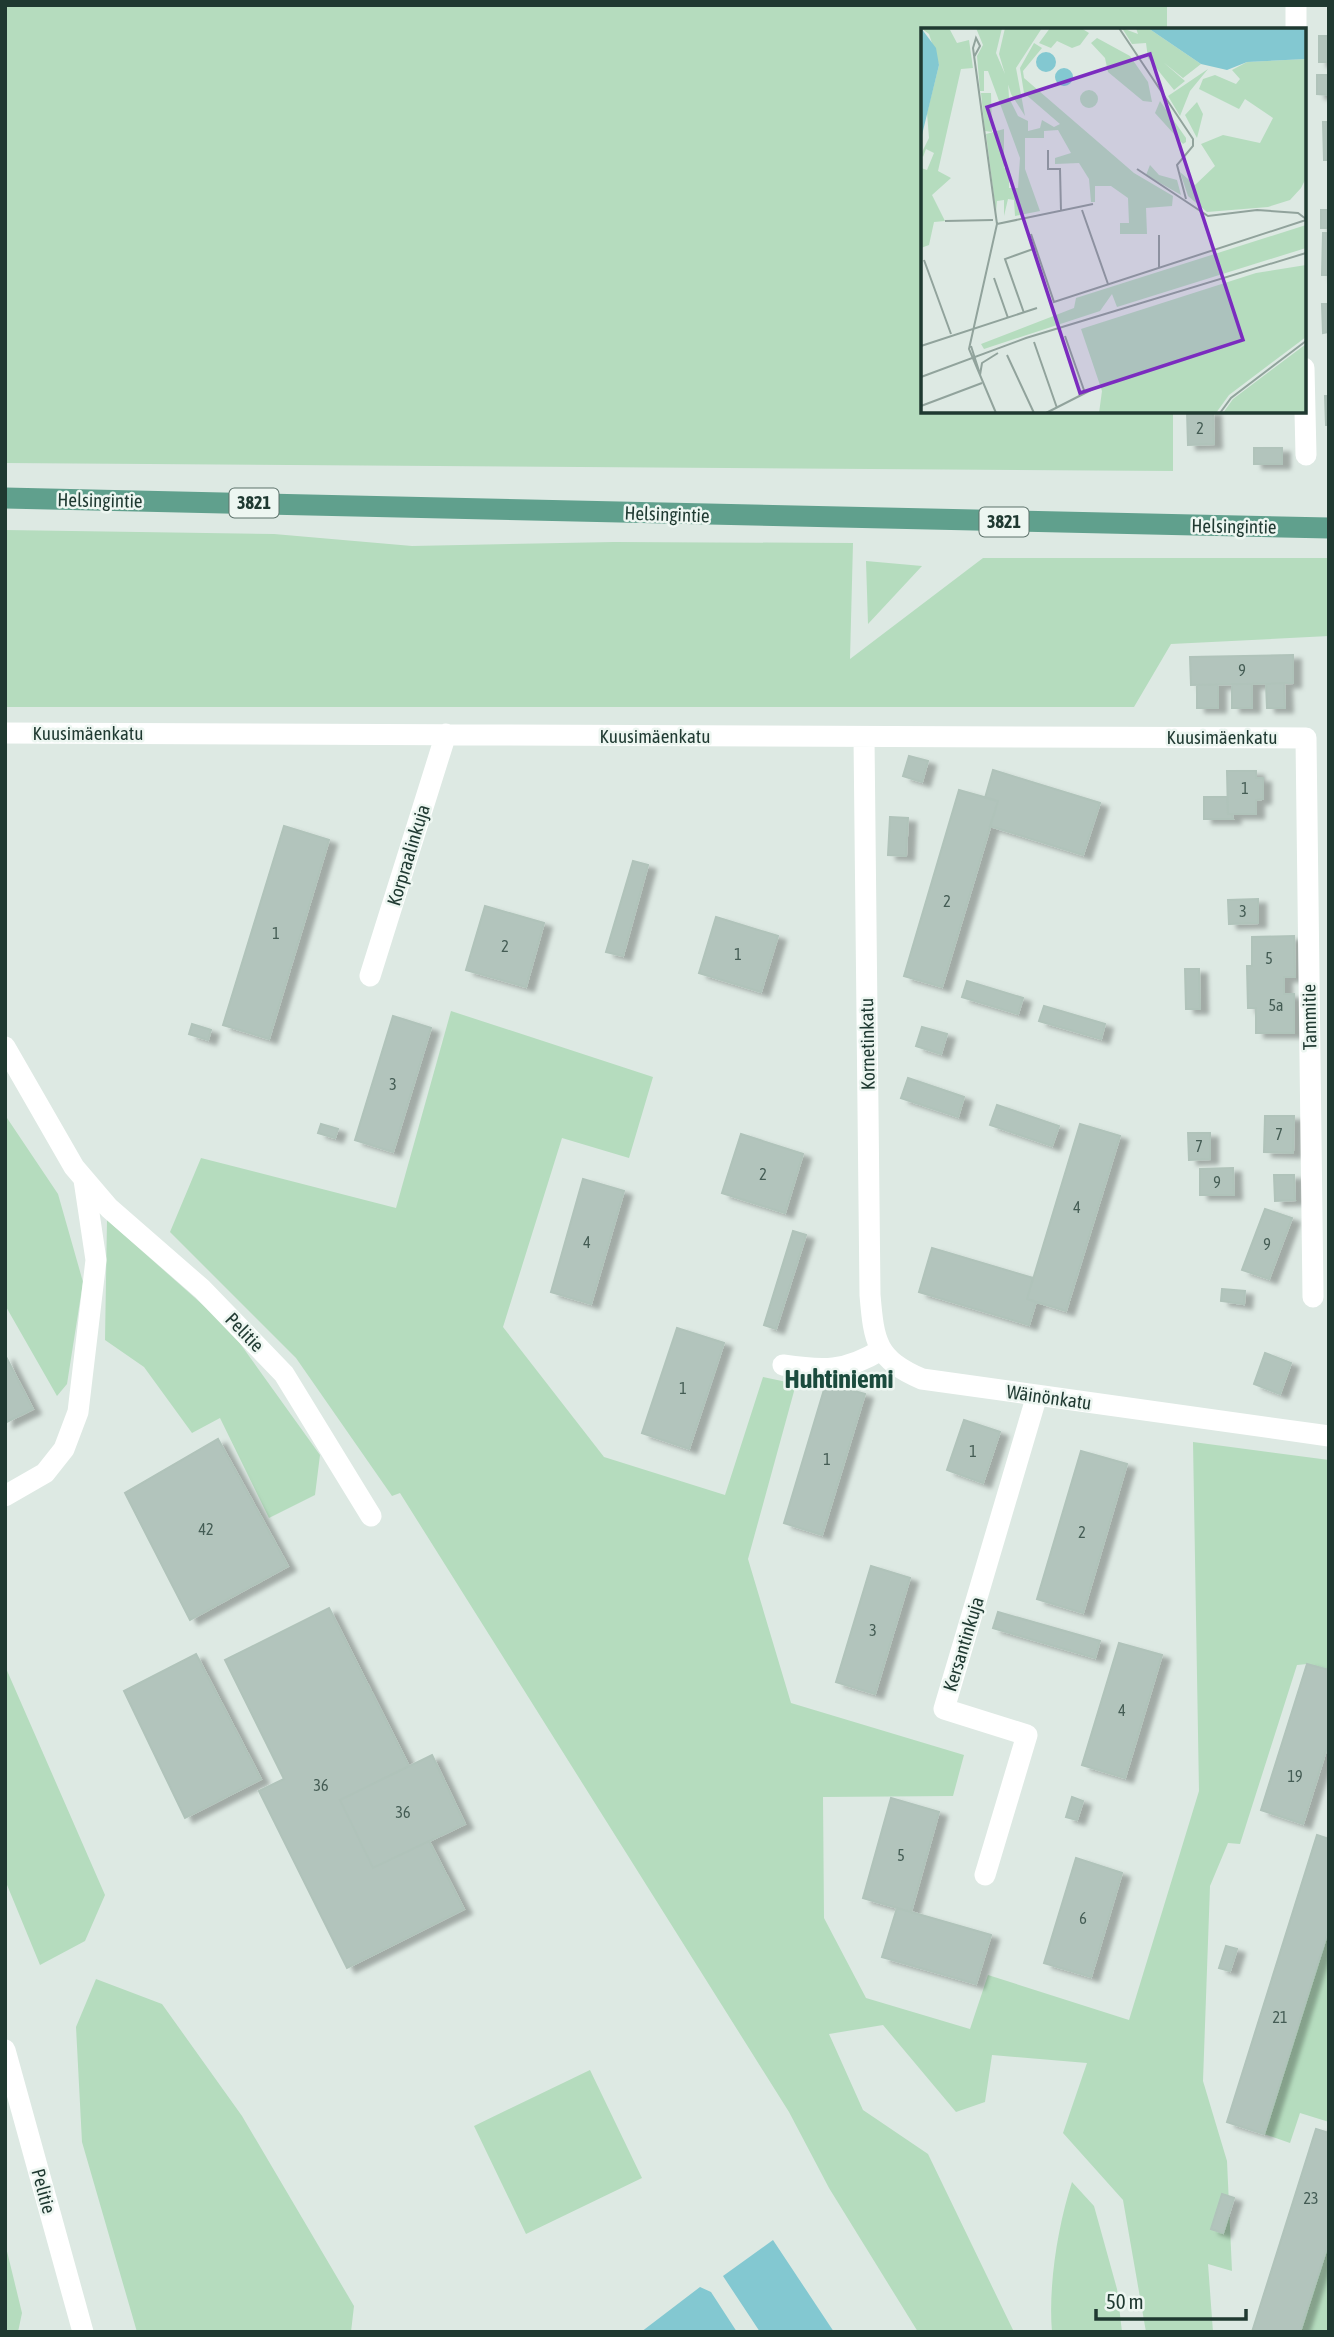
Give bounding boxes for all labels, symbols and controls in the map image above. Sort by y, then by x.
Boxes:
inset map [921,28,1306,413]
house number: 2 [1196,419,1204,437]
street label: Helsingintie [57,488,143,512]
road number: 3821 [230,489,278,518]
street label: Helsingintie [624,502,710,526]
road number: 3821 [979,508,1028,536]
street label: Helsingintie [1191,514,1277,538]
house number: 9 [1238,661,1246,679]
street label: Kuusimäenkatu [33,722,143,744]
street label: Kuusimäenkatu [600,725,710,747]
street label: Kuusimäenkatu [1167,726,1277,748]
house number: 1 [1241,779,1249,797]
street label: Korpraalinkuja [382,802,434,908]
house number: 2 [943,892,951,910]
house number: 3 [1239,902,1247,920]
house number: 1 [272,924,280,942]
house number: 2 [501,937,509,955]
house number: 1 [734,945,742,963]
house number: 5 [1265,949,1273,967]
street label: Tammitie [1297,984,1321,1050]
house number: 5a [1269,996,1283,1014]
street label: Kornetinkatu [855,998,879,1090]
house number: 3 [389,1075,397,1093]
house number: 7 [1275,1125,1283,1143]
house number: 7 [1195,1137,1203,1155]
house number: 2 [759,1165,767,1183]
house number: 9 [1213,1173,1221,1191]
house number: 4 [1073,1198,1081,1216]
house number: 4 [583,1233,591,1251]
house number: 9 [1263,1235,1271,1253]
street label: Pelitie [221,1308,269,1356]
district label: Huhtiniemi [785,1364,893,1394]
house number: 1 [679,1379,687,1397]
street label: Wäinönkatu [1005,1380,1093,1414]
house number: 1 [969,1442,977,1460]
house number: 1 [823,1450,831,1468]
house number: 42 [198,1520,214,1538]
house number: 2 [1078,1523,1086,1541]
street label: Kersantinkuja [938,1594,988,1694]
house number: 3 [869,1621,877,1639]
house number: 4 [1118,1701,1126,1719]
house number: 19 [1287,1767,1303,1785]
house number: 36 [313,1776,329,1794]
house number: 36 [395,1803,411,1821]
house number: 5 [897,1846,905,1864]
house number: 6 [1079,1909,1087,1927]
house number: 21 [1272,2008,1288,2026]
street label: Pelitie [27,2166,61,2216]
house number: 23 [1303,2189,1319,2207]
scale bar [1096,2278,1246,2322]
text: 50 m [1106,2289,1144,2313]

